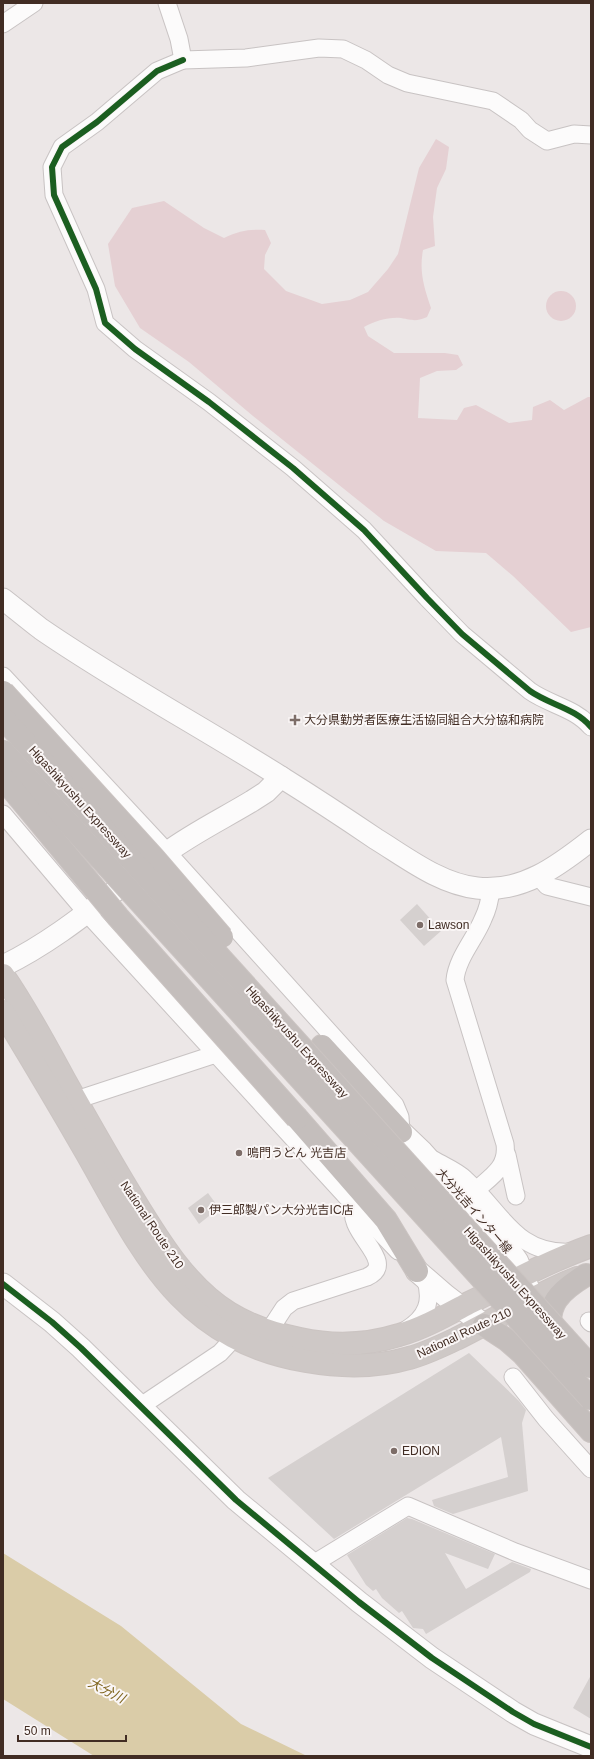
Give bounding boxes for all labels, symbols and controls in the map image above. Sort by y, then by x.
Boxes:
place label: 大分県勤労者医療生活協同組合大分協和病院 [304,713,544,727]
marker: 大分県勤労者医療生活協同組合大分協和病院 [289,714,301,726]
street label: Higashikyushu Expressway [26,743,134,861]
place label: Lawson [428,918,469,932]
marker: Lawson [415,920,425,930]
street label: Higashikyushu Expressway [243,983,351,1101]
place label: 鳴門うどん 光吉店 [247,1146,346,1160]
marker: 鳴門うどん 光吉店 [234,1148,244,1158]
street label: 大分光吉インター線 [433,1166,515,1256]
street label: National Route 210 [117,1178,187,1272]
place label: 伊三郎製パン大分光吉IC店 [209,1203,354,1217]
marker: 伊三郎製パン大分光吉IC店 [196,1205,206,1215]
street label: Higashikyushu Expressway [461,1224,569,1342]
street label: National Route 210 [414,1305,514,1361]
place label: EDION [402,1444,440,1458]
marker: EDION [389,1446,399,1456]
water label: 大分川 [86,1675,129,1707]
scale bar [18,1717,126,1743]
text: 50 m [24,1724,51,1738]

